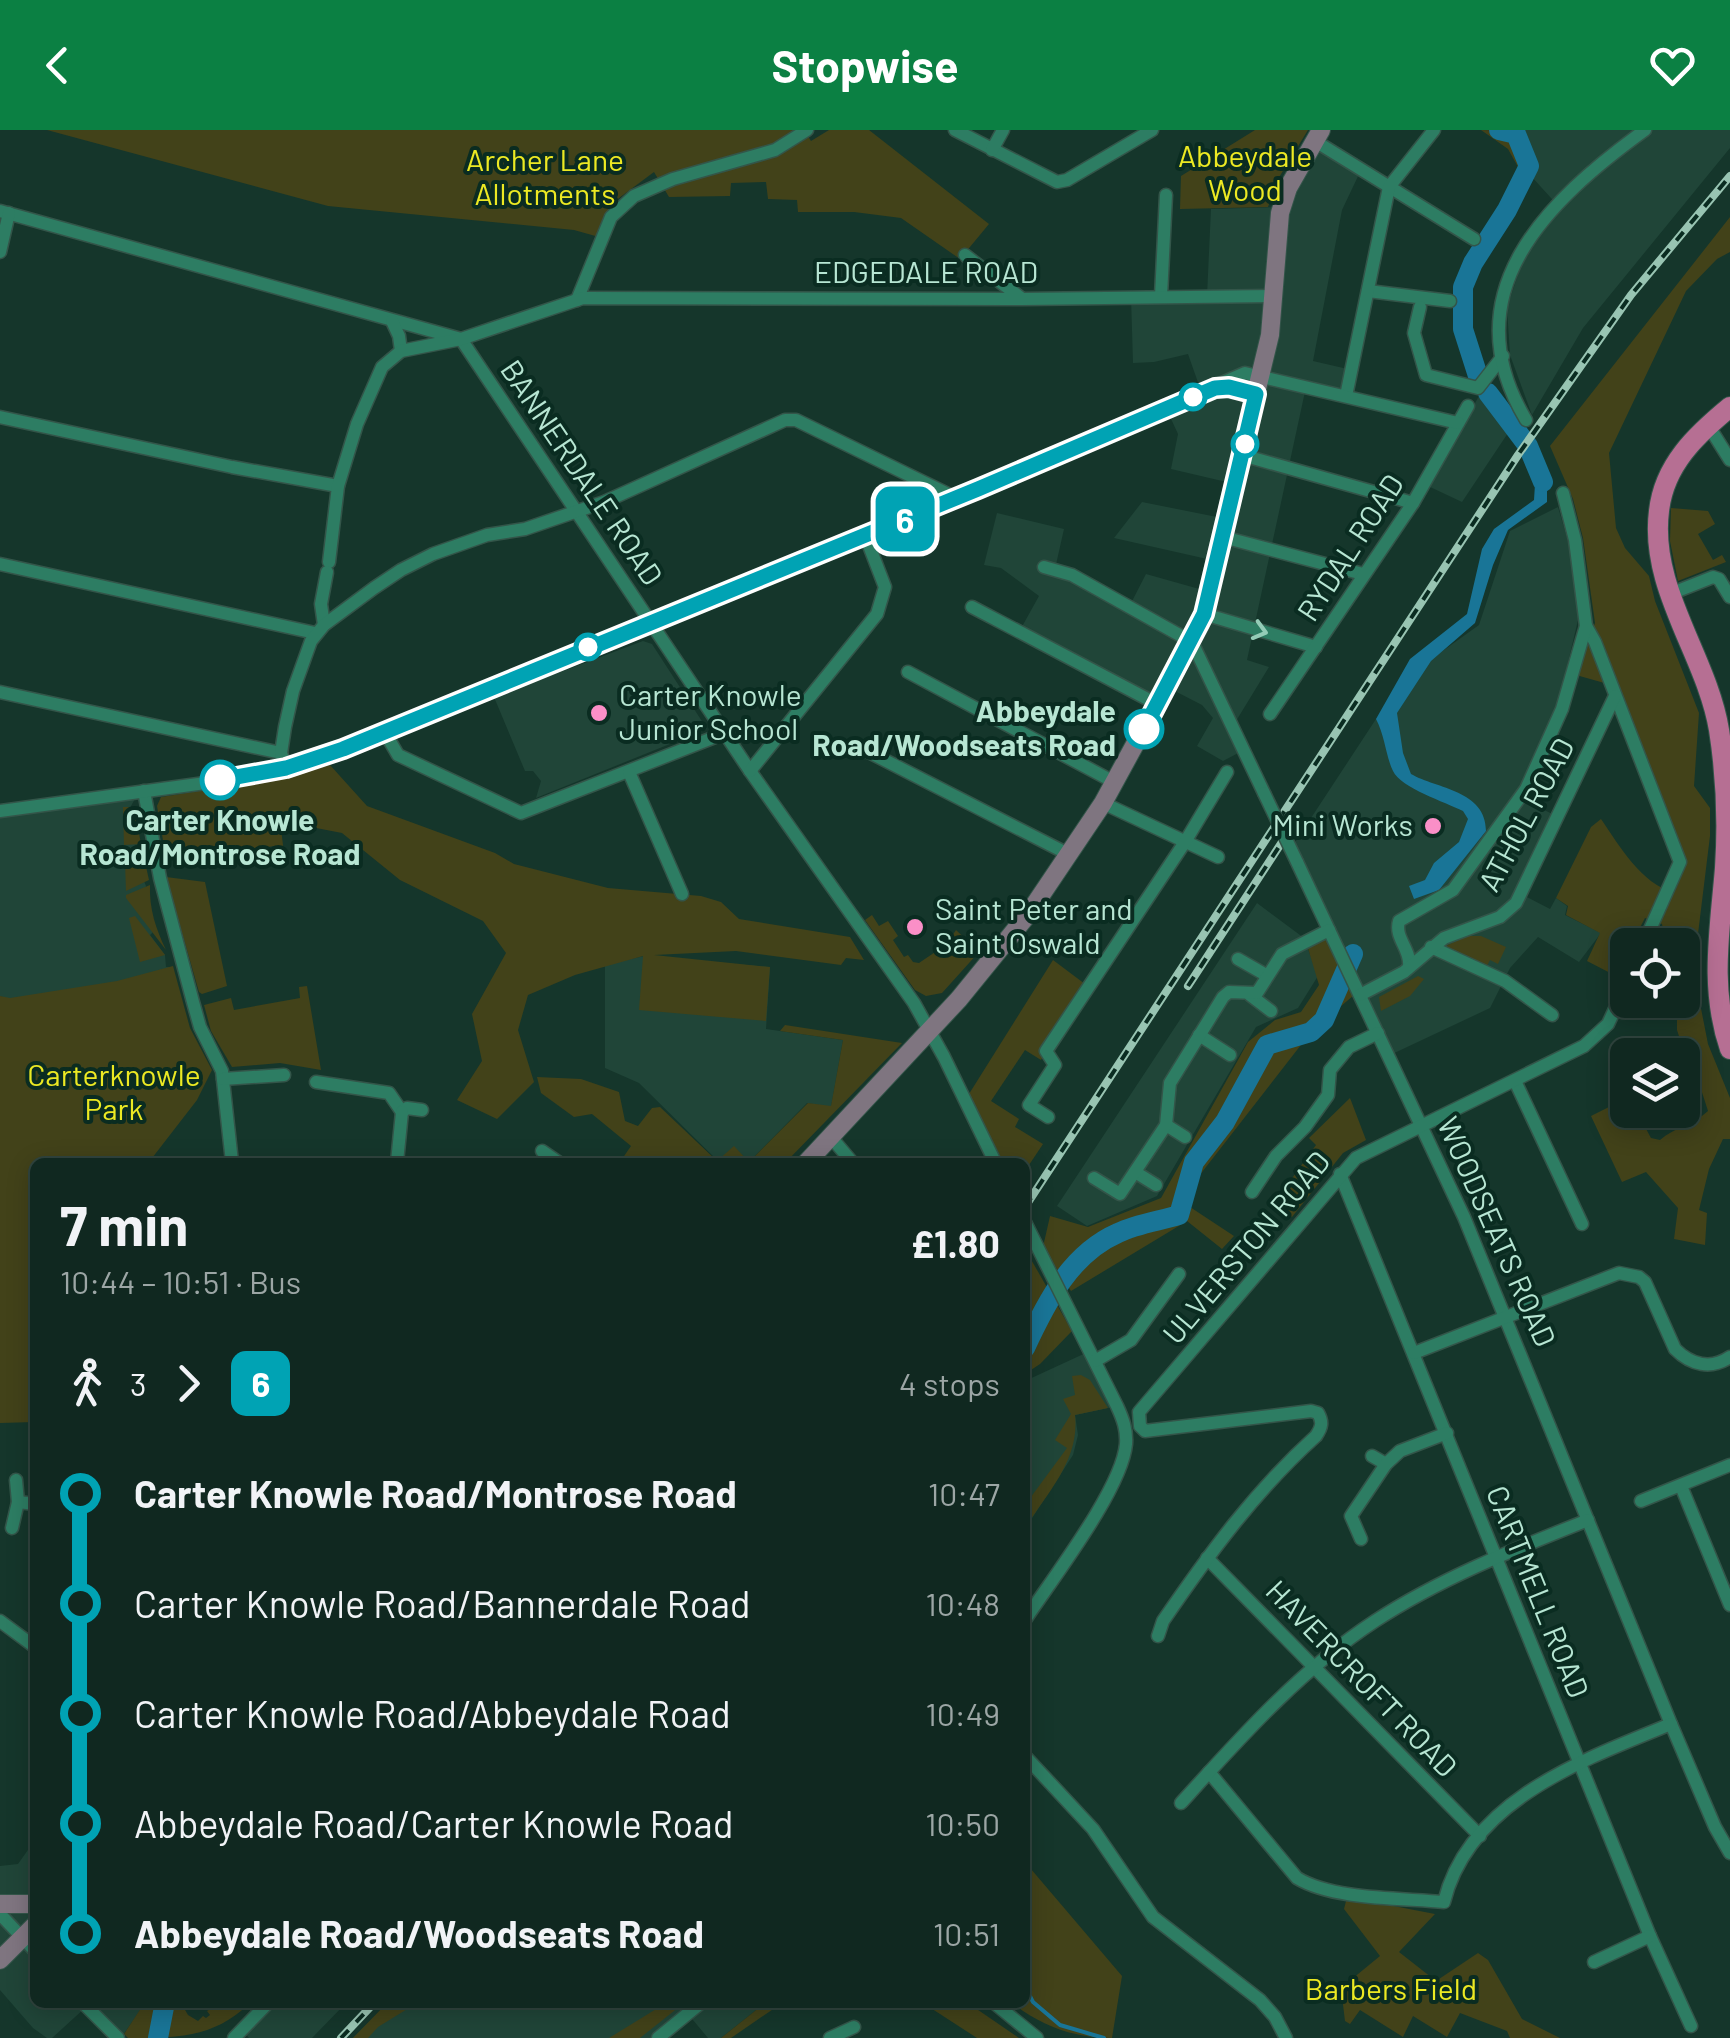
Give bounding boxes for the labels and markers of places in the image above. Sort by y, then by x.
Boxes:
unlabelled marker [1180,384,1206,410]
unlabelled marker [1232,431,1258,457]
unlabelled marker [575,634,601,660]
place label: Carter Knowle Junior School [619,676,802,746]
place label: Abbeydale Road/Woodseats Road [812,692,1116,762]
marker: Carter Knowle Junior School [588,702,610,724]
marker: Abbeydale Road/Woodseats Road [1125,710,1163,748]
marker: Carter Knowle Road/Montrose Road [201,761,239,799]
place label: Carter Knowle Road/Montrose Road [80,801,360,871]
place label: Mini Works [1273,806,1413,842]
marker: Mini Works [1422,815,1444,837]
place label: Saint Peter and Saint Oswald [935,890,1133,960]
marker: Saint Peter and Saint Oswald [904,916,926,938]

